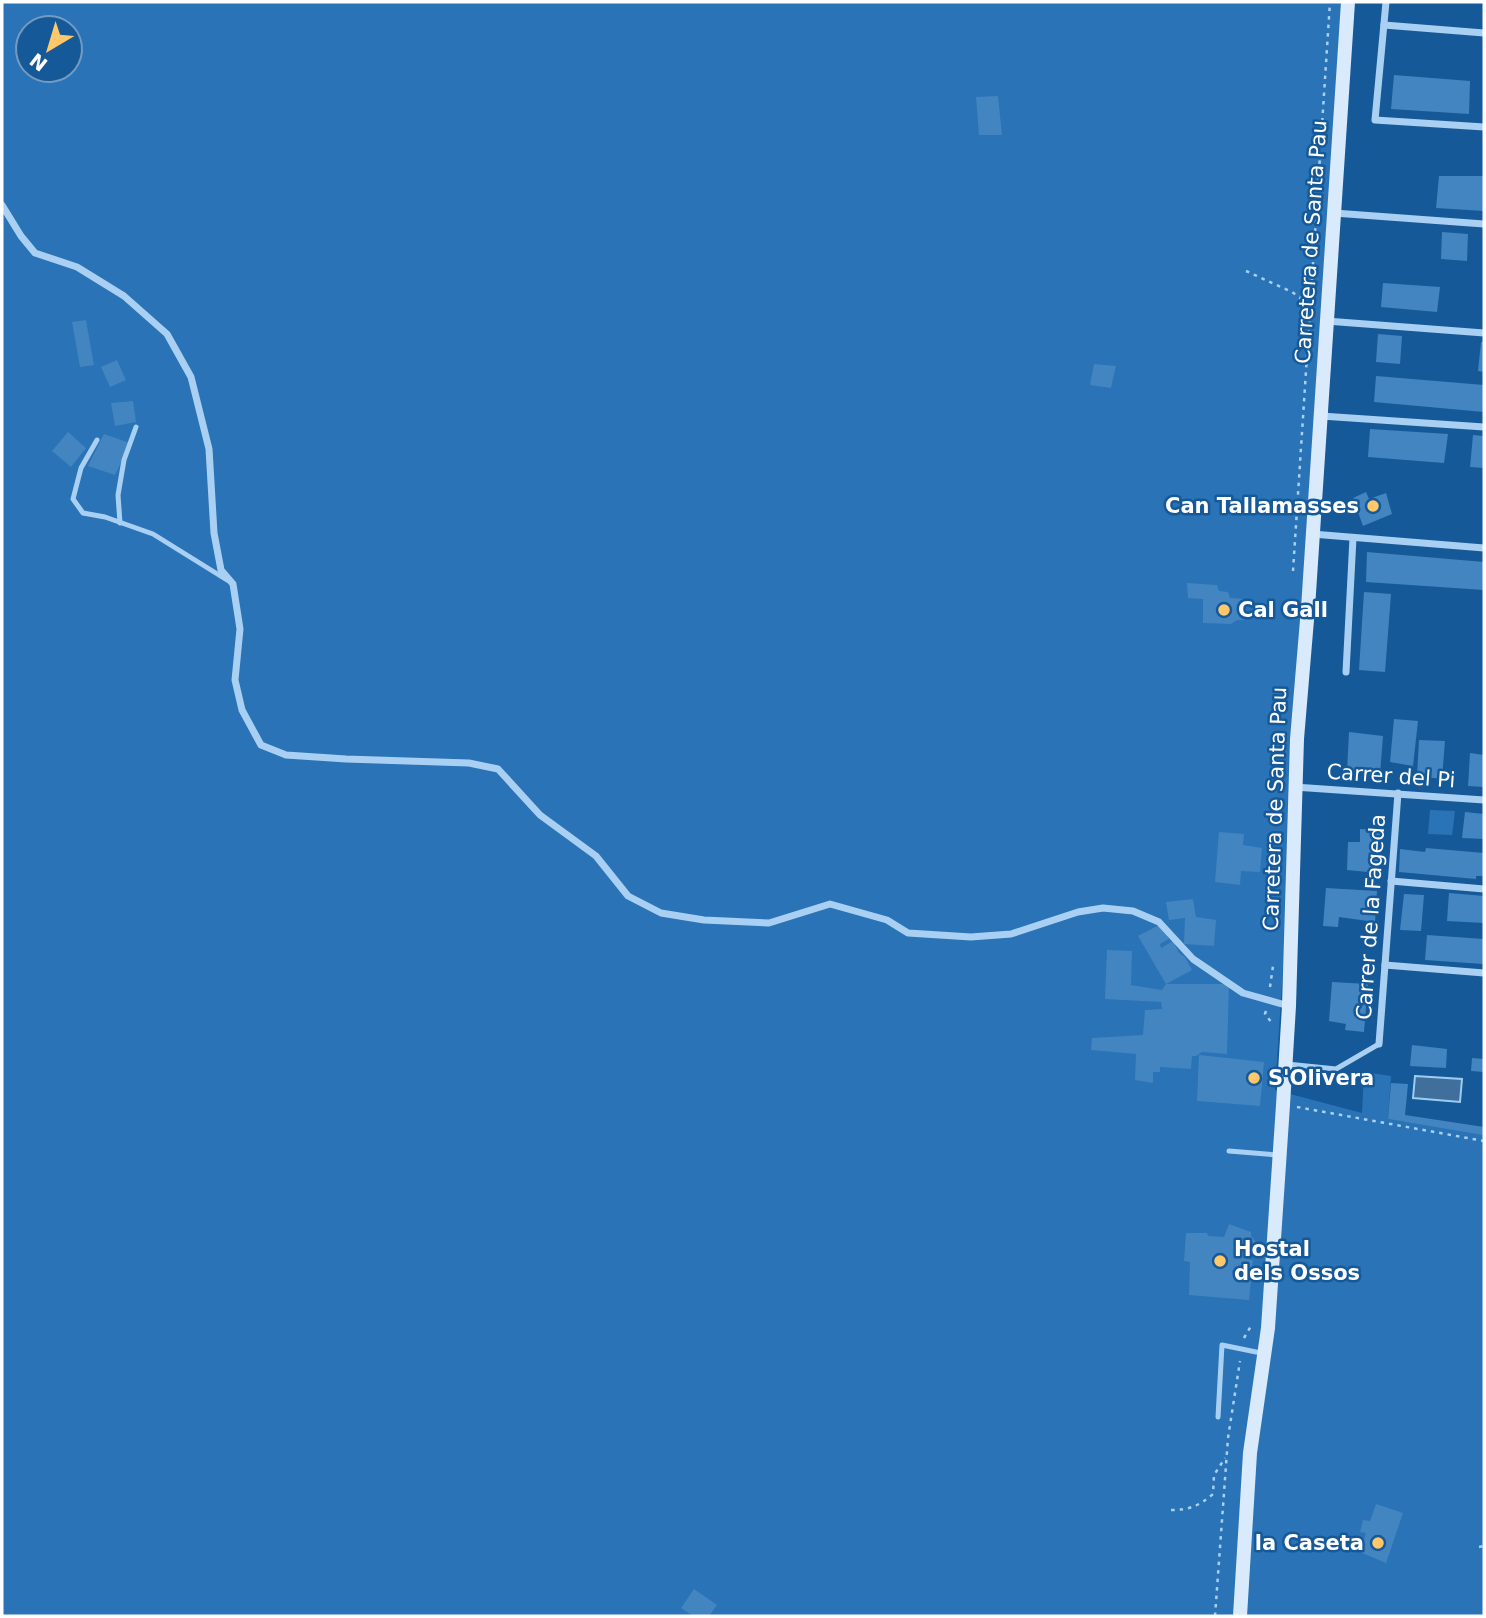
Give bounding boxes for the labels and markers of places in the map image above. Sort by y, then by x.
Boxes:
place label: Can Tallamasses [1165,494,1359,518]
marker: Can Tallamasses [1365,498,1381,514]
place label: Cal Gall [1238,598,1328,622]
marker: Cal Gall [1216,602,1232,618]
place label: S'Olivera [1268,1066,1374,1090]
marker: S'Olivera [1246,1070,1262,1086]
place label: Hostal dels Ossos [1234,1237,1360,1285]
marker: Hostal dels Ossos [1212,1253,1228,1269]
place label: la Caseta [1255,1531,1364,1555]
marker: la Caseta [1370,1535,1386,1551]

